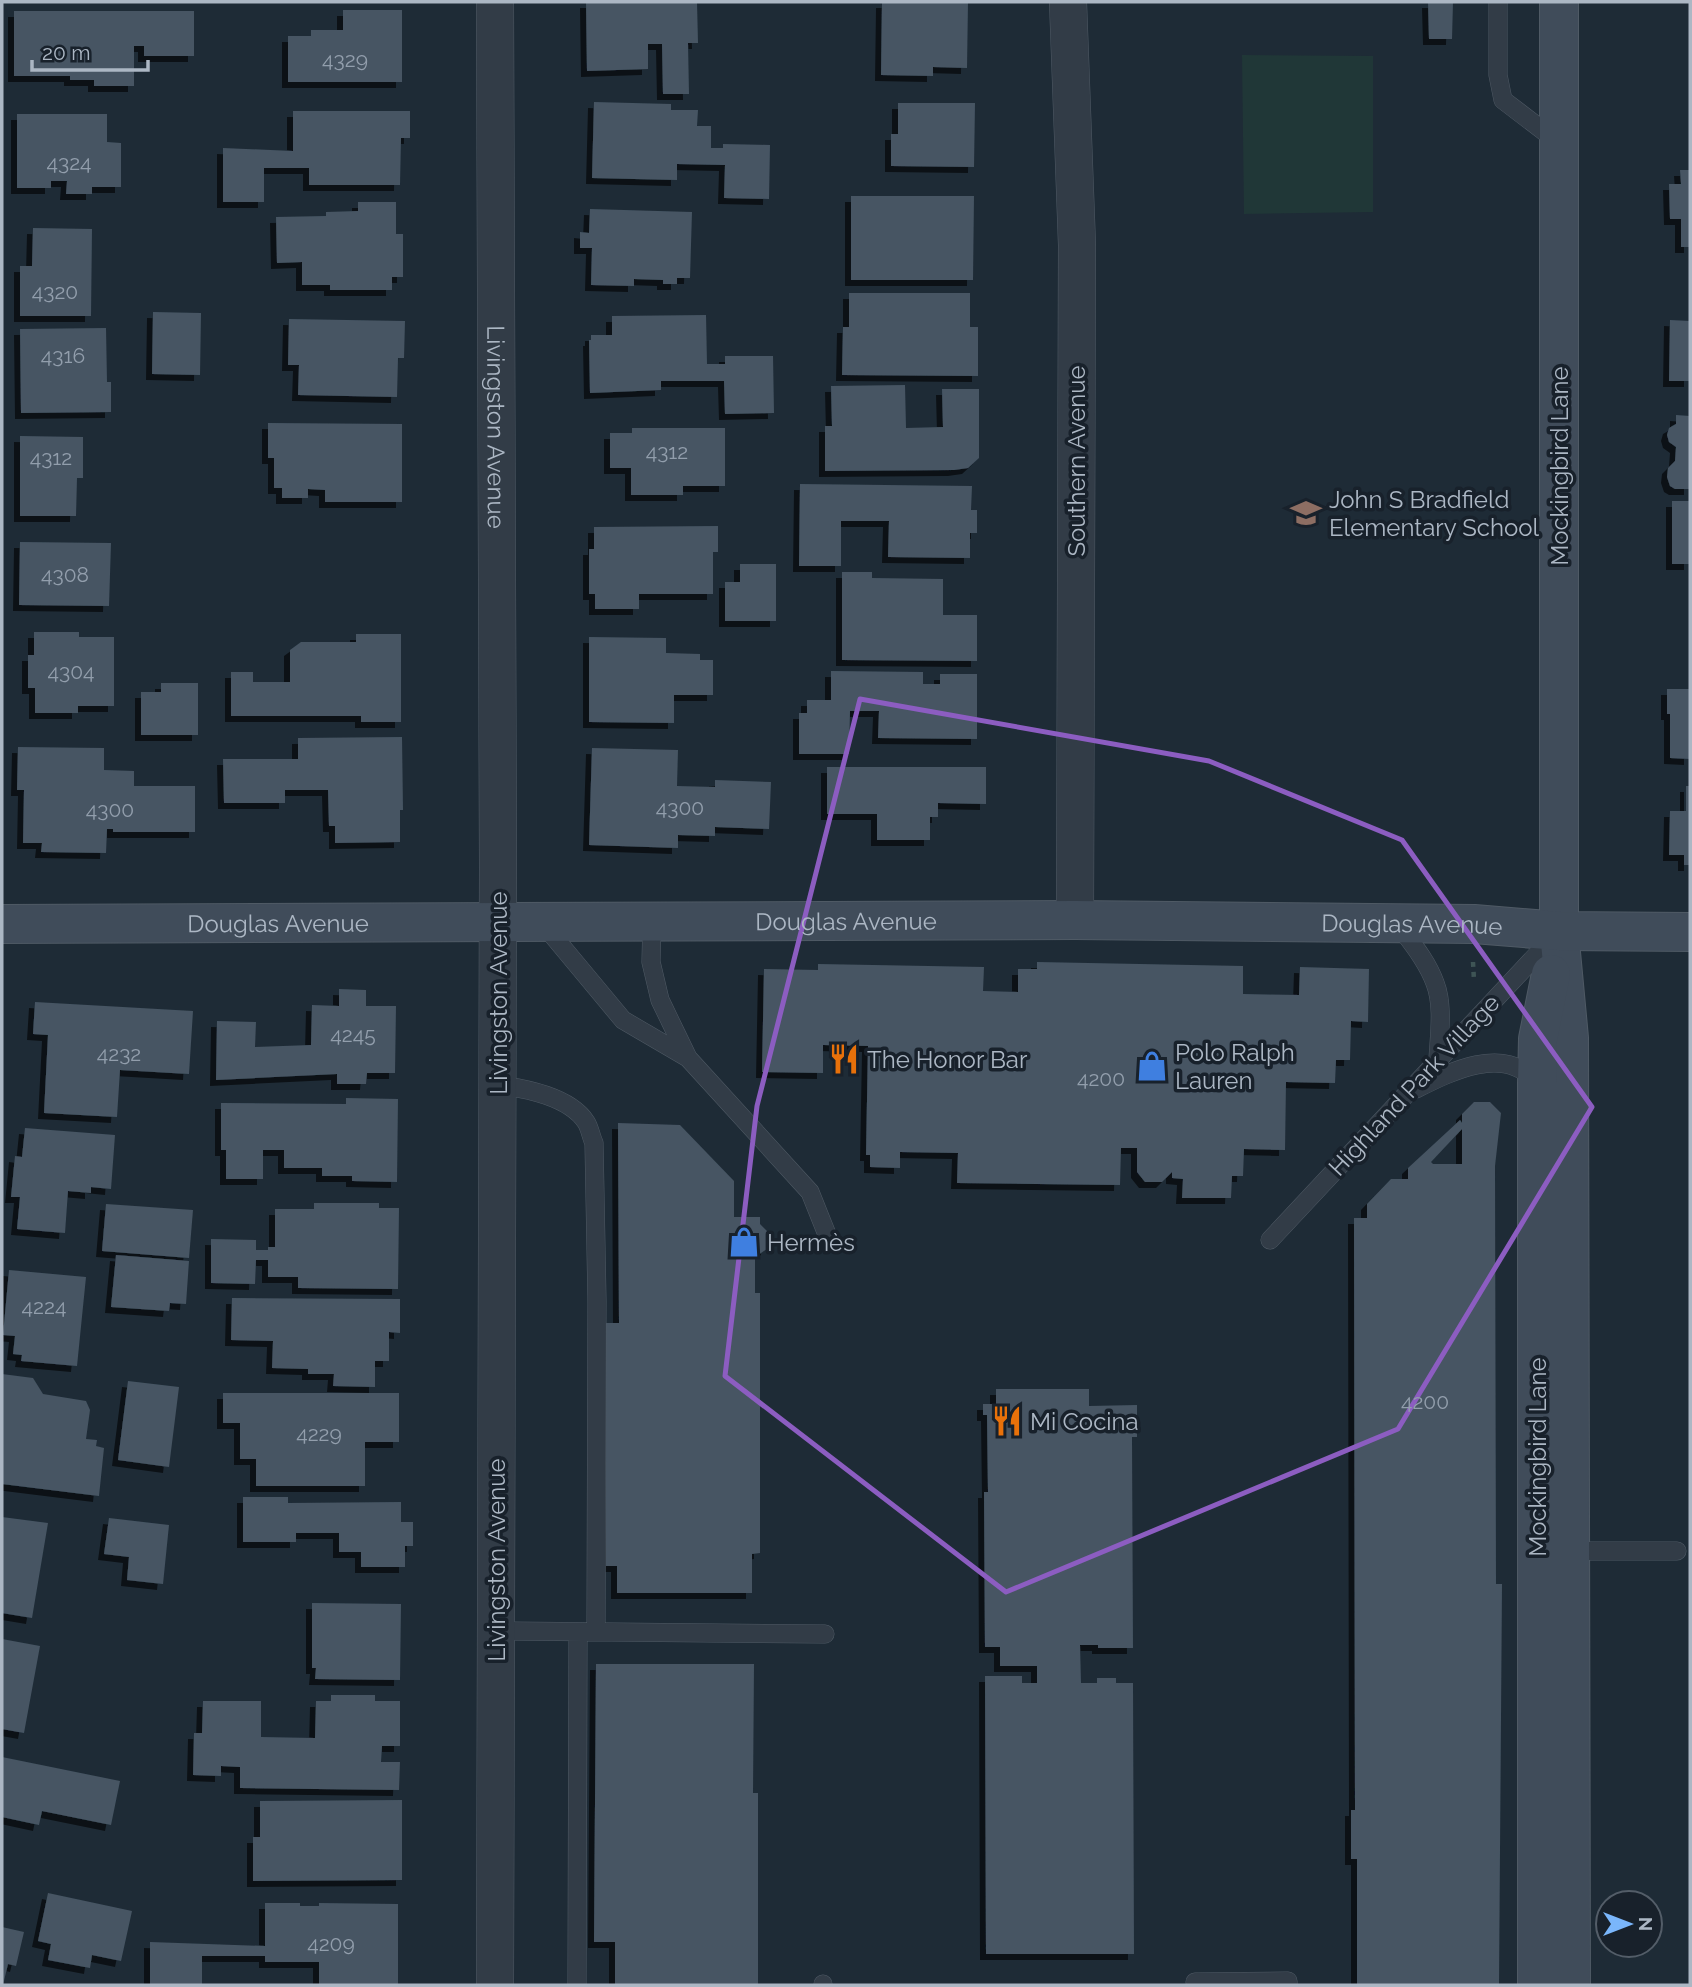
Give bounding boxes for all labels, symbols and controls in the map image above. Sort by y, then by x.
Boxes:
scale bar [32,28,147,72]
text: 20 m [42,40,90,65]
house number: 4329 [322,47,368,72]
house number: 4324 [46,150,92,175]
house number: 4320 [32,279,78,304]
street label: Livingston Avenue [482,325,511,529]
house number: 4316 [41,343,85,368]
street label: Southern Avenue [1062,365,1091,557]
street label: Mockingbird Lane [1545,366,1574,566]
house number: 4312 [646,439,688,464]
house number: 4312 [30,445,72,470]
place label: John S Bradfield Elementary School [1329,485,1540,542]
school or university icon: John S Bradfield Elementary School [1289,496,1323,530]
house number: 4308 [41,562,89,587]
house number: 4304 [48,659,95,684]
house number: 4300 [656,795,704,820]
house number: 4300 [86,797,134,822]
street label: Livingston Avenue [484,891,513,1095]
street label: Douglas Avenue [755,906,937,936]
street label: Douglas Avenue [187,908,369,938]
street label: Douglas Avenue [1321,908,1504,941]
street label: Highland Park Village [1322,988,1506,1182]
house number: 4245 [330,1022,376,1047]
place label: Polo Ralph Lauren [1175,1038,1295,1095]
house number: 4232 [97,1041,141,1066]
restaurant icon: The Honor Bar [827,1042,861,1076]
place label: The Honor Bar [867,1045,1028,1074]
shop icon: Polo Ralph Lauren [1135,1049,1169,1083]
house number: 4200 [1077,1066,1125,1091]
shop icon: Hermès [727,1225,761,1259]
place label: Hermès [767,1228,855,1257]
house number: 4224 [22,1294,66,1319]
street label: Mockingbird Lane [1523,1357,1552,1557]
house number: 4200 [1401,1389,1449,1414]
restaurant icon: Mi Cocina [990,1404,1024,1438]
place label: Mi Cocina [1030,1407,1139,1436]
house number: 4229 [296,1421,342,1446]
street label: Livingston Avenue [482,1458,511,1662]
north arrow [1594,1889,1664,1959]
text: N [1635,1917,1657,1931]
house number: 4209 [307,1931,355,1956]

